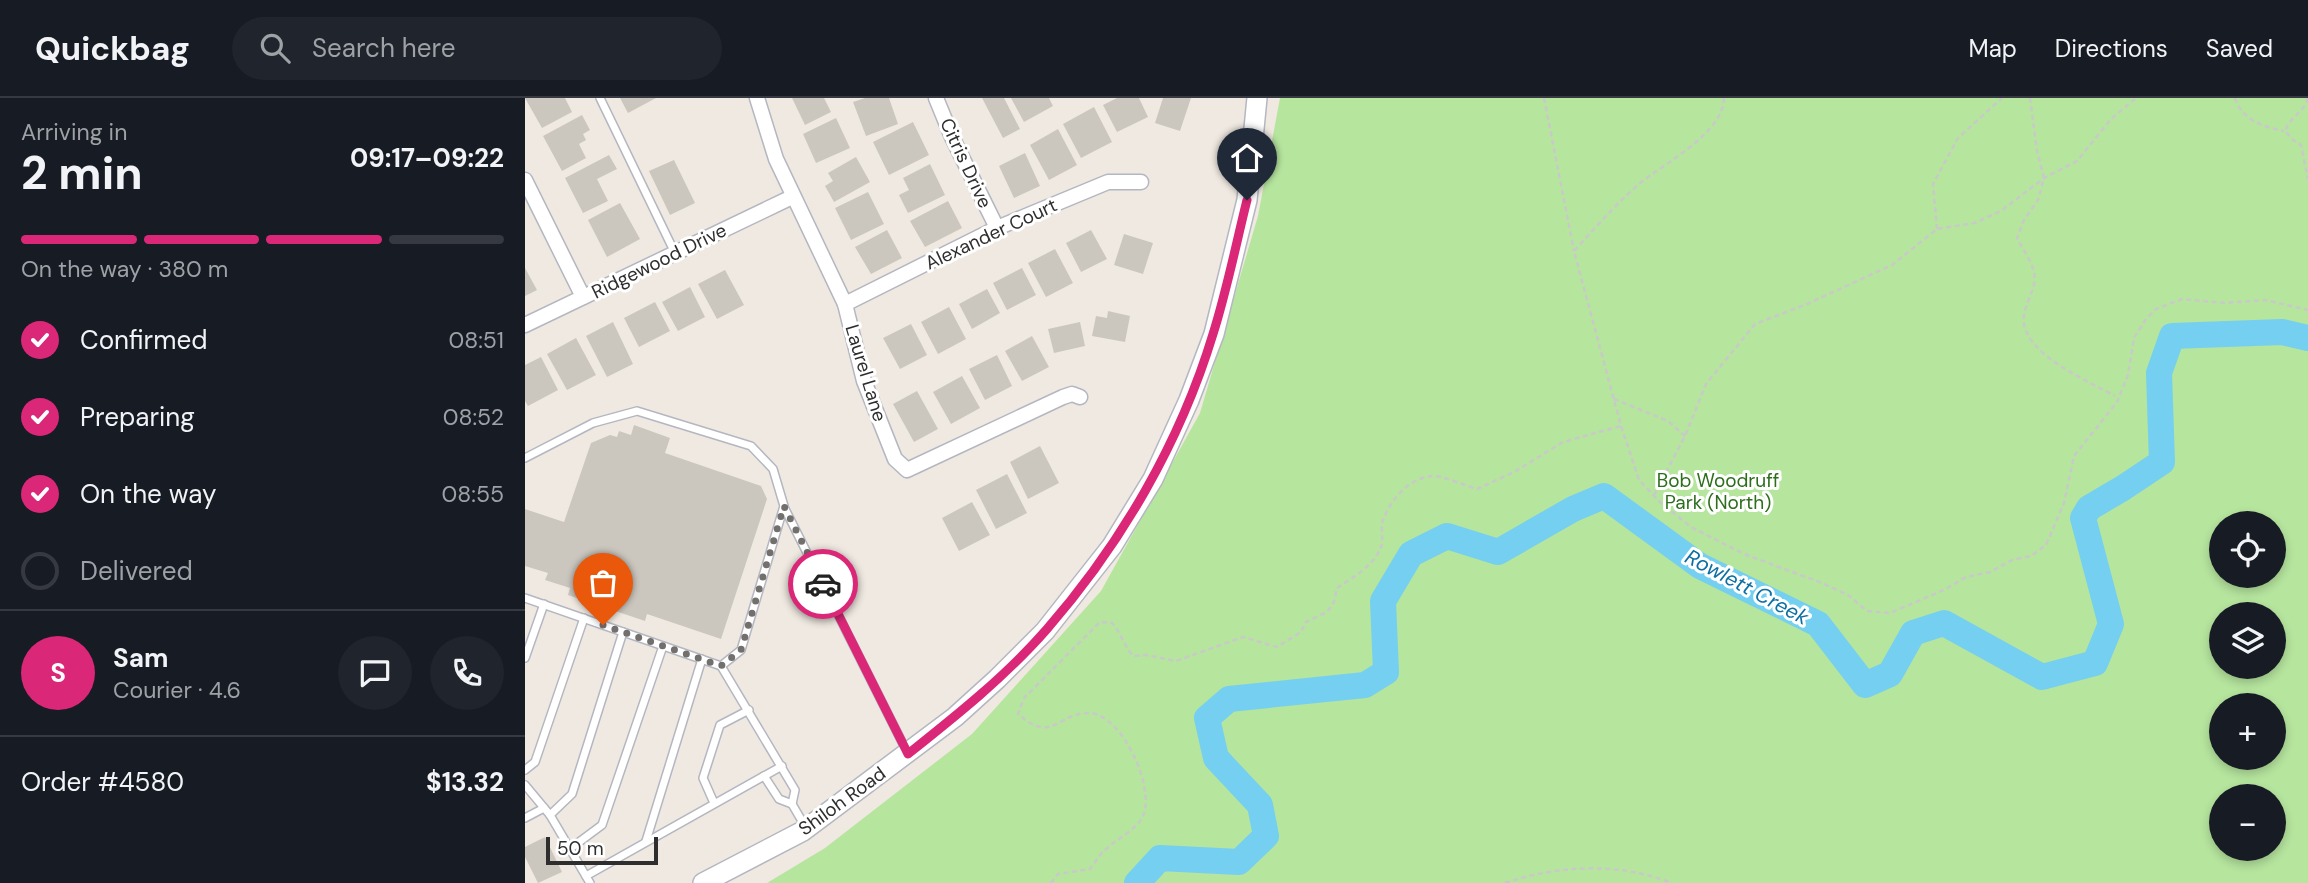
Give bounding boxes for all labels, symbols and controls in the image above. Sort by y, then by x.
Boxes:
search box [232,17,722,80]
text: Quickbag [35,27,190,70]
icon: search [256,29,294,67]
text: Search here [312,31,455,65]
text: Map [1969,33,2017,64]
text: Directions [2055,33,2168,64]
text: Saved [2206,33,2273,64]
street label: Citris Drive [934,114,998,212]
text: Arriving in [21,117,127,147]
pin [1217,128,1277,200]
icon: home [1228,139,1266,177]
text: 09:17–09:22 [350,141,504,175]
text: 2 min [21,143,143,203]
street label: Alexander Court [921,192,1061,276]
street label: Ridgewood Drive [587,218,731,304]
text: On the way · 380 m [21,254,228,284]
icon: check [21,321,59,359]
street label: Laurel Lane [839,322,893,424]
text: Confirmed [80,323,207,357]
text: 08:51 [448,325,504,355]
icon: check [21,398,59,436]
text: Preparing [80,400,195,434]
text: 08:52 [443,402,504,432]
park label: Bob Woodruff Park (North) [1657,468,1779,515]
icon: check [21,475,59,513]
text: On the way [80,477,216,511]
text: 08:55 [442,479,504,509]
map controls [2209,511,2286,861]
button: locate [2209,511,2286,588]
water label: Rowlett Creek [1680,543,1814,631]
courier [788,549,858,619]
pin [573,553,633,625]
text: Delivered [80,554,193,588]
icon: bag [584,564,622,602]
icon: car [804,565,842,603]
button: layers [2209,602,2286,679]
button: chat [338,636,412,710]
button: phone [430,636,504,710]
text: Sam [113,641,168,675]
text: S [50,656,66,690]
text: Courier · 4.6 [113,675,241,705]
button: + [2209,693,2286,770]
street label: Shiloh Road [793,761,891,841]
text: Order #4580 [21,765,184,799]
text: $13.32 [426,765,504,799]
button: − [2209,784,2286,861]
scale bar [546,834,658,866]
text: 50 m [557,836,604,861]

